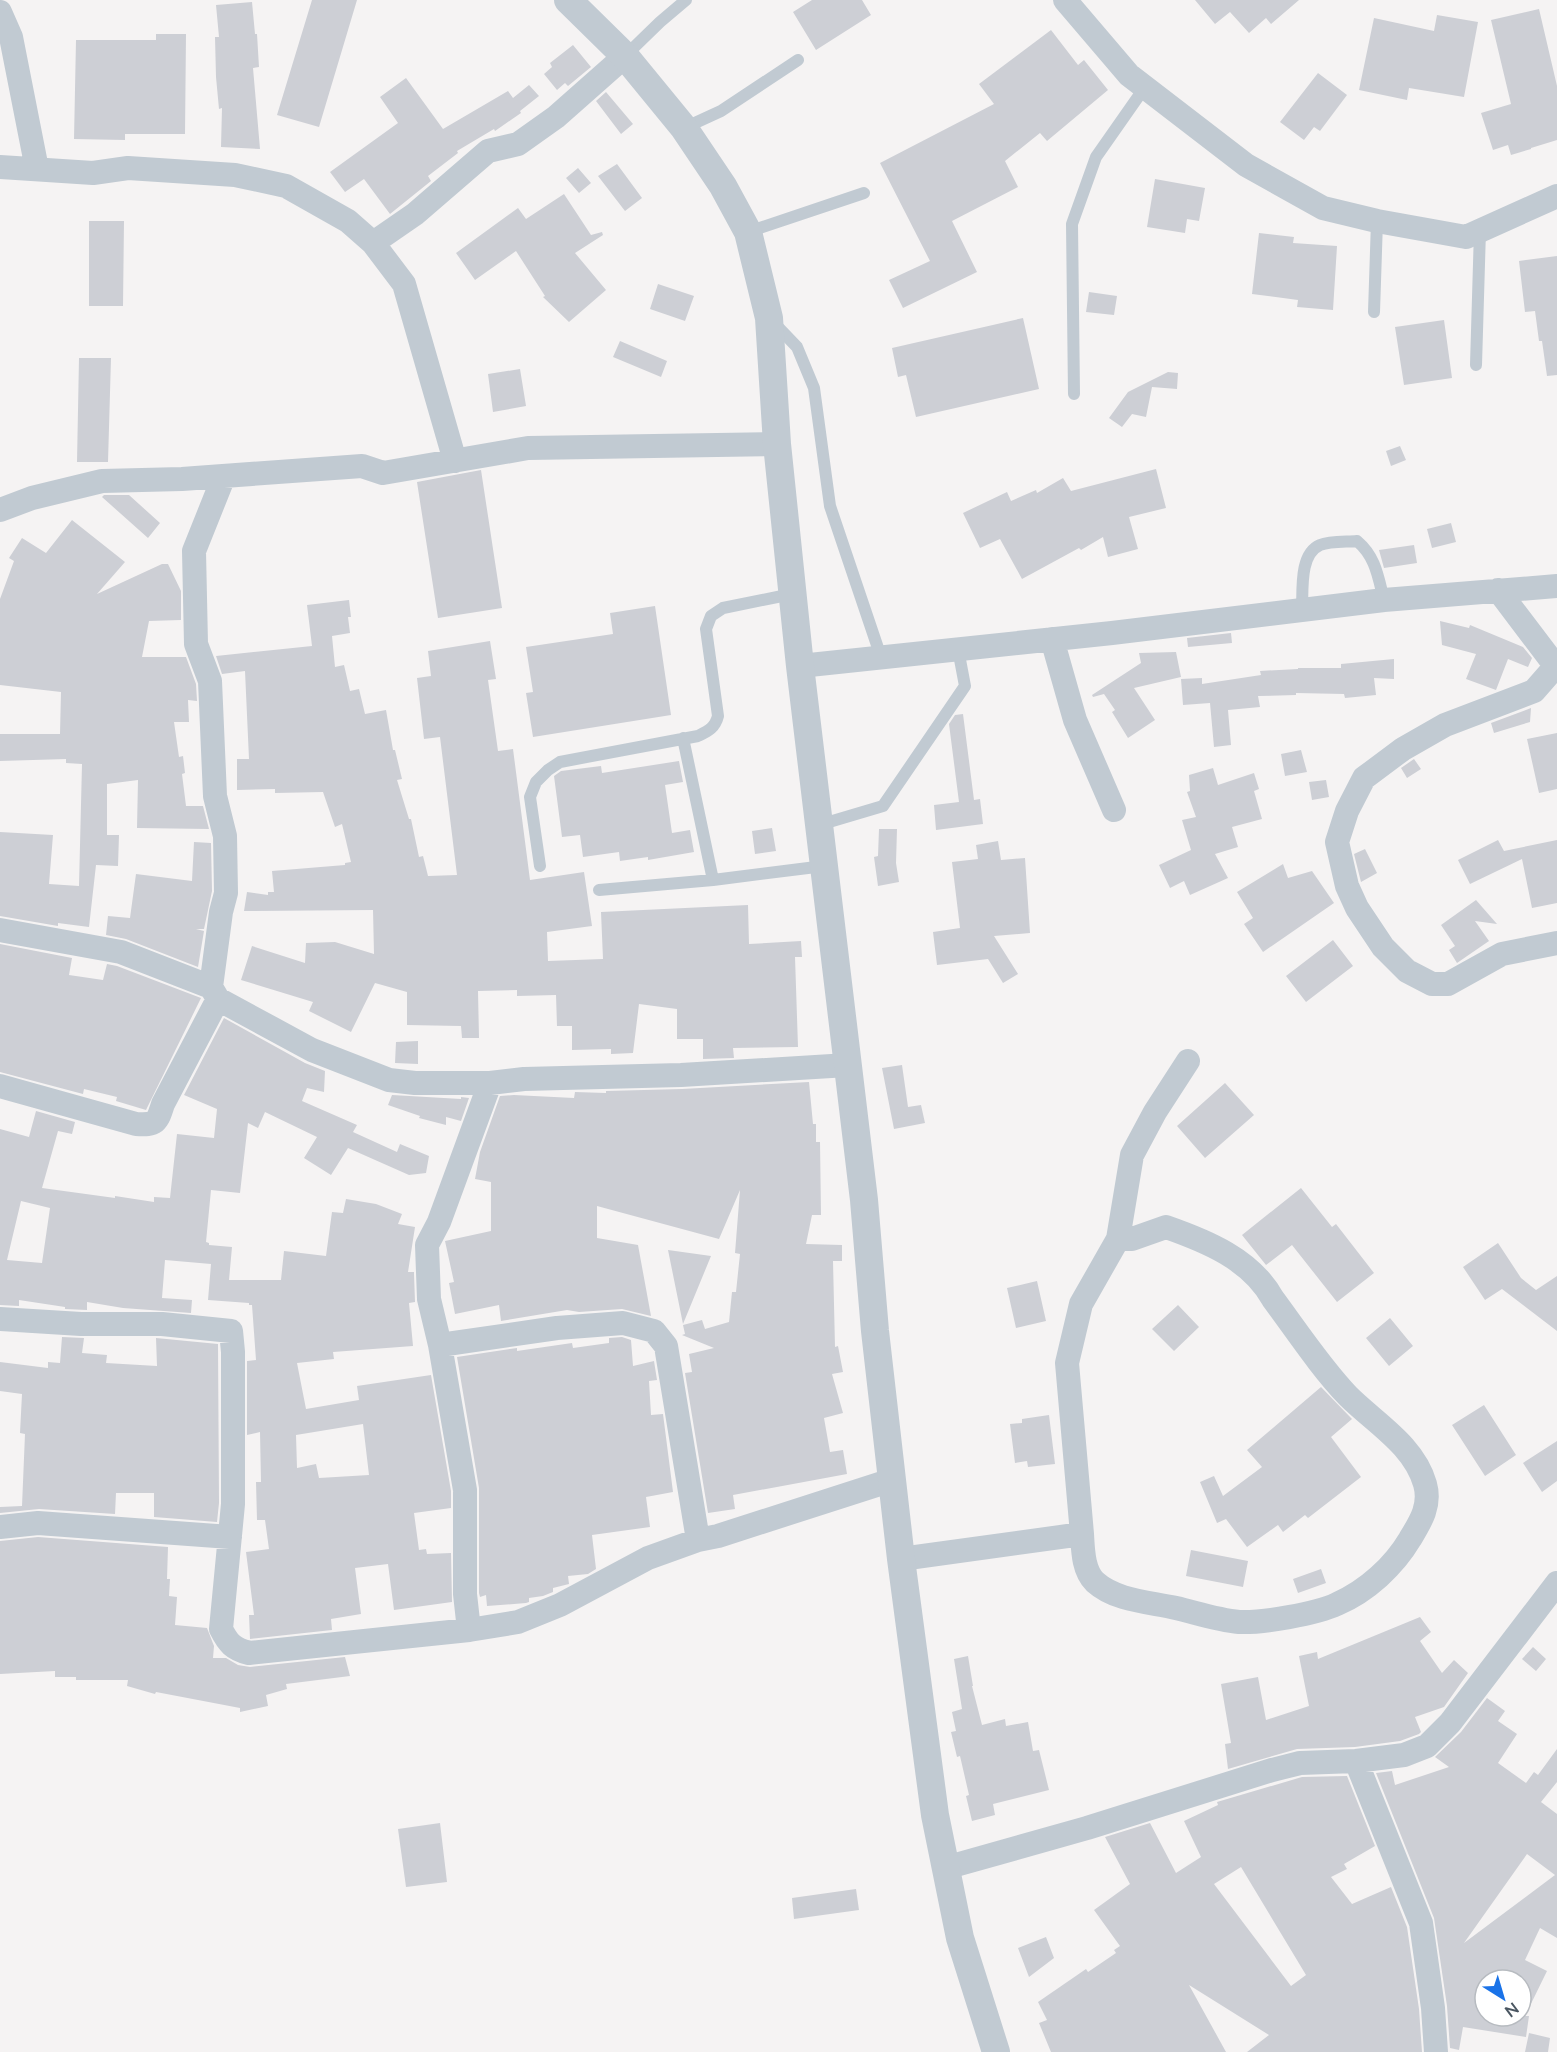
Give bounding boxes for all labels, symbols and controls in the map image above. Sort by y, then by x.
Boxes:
north arrow [1473,1968,1533,2028]
text: N [1502,1999,1523,2022]

